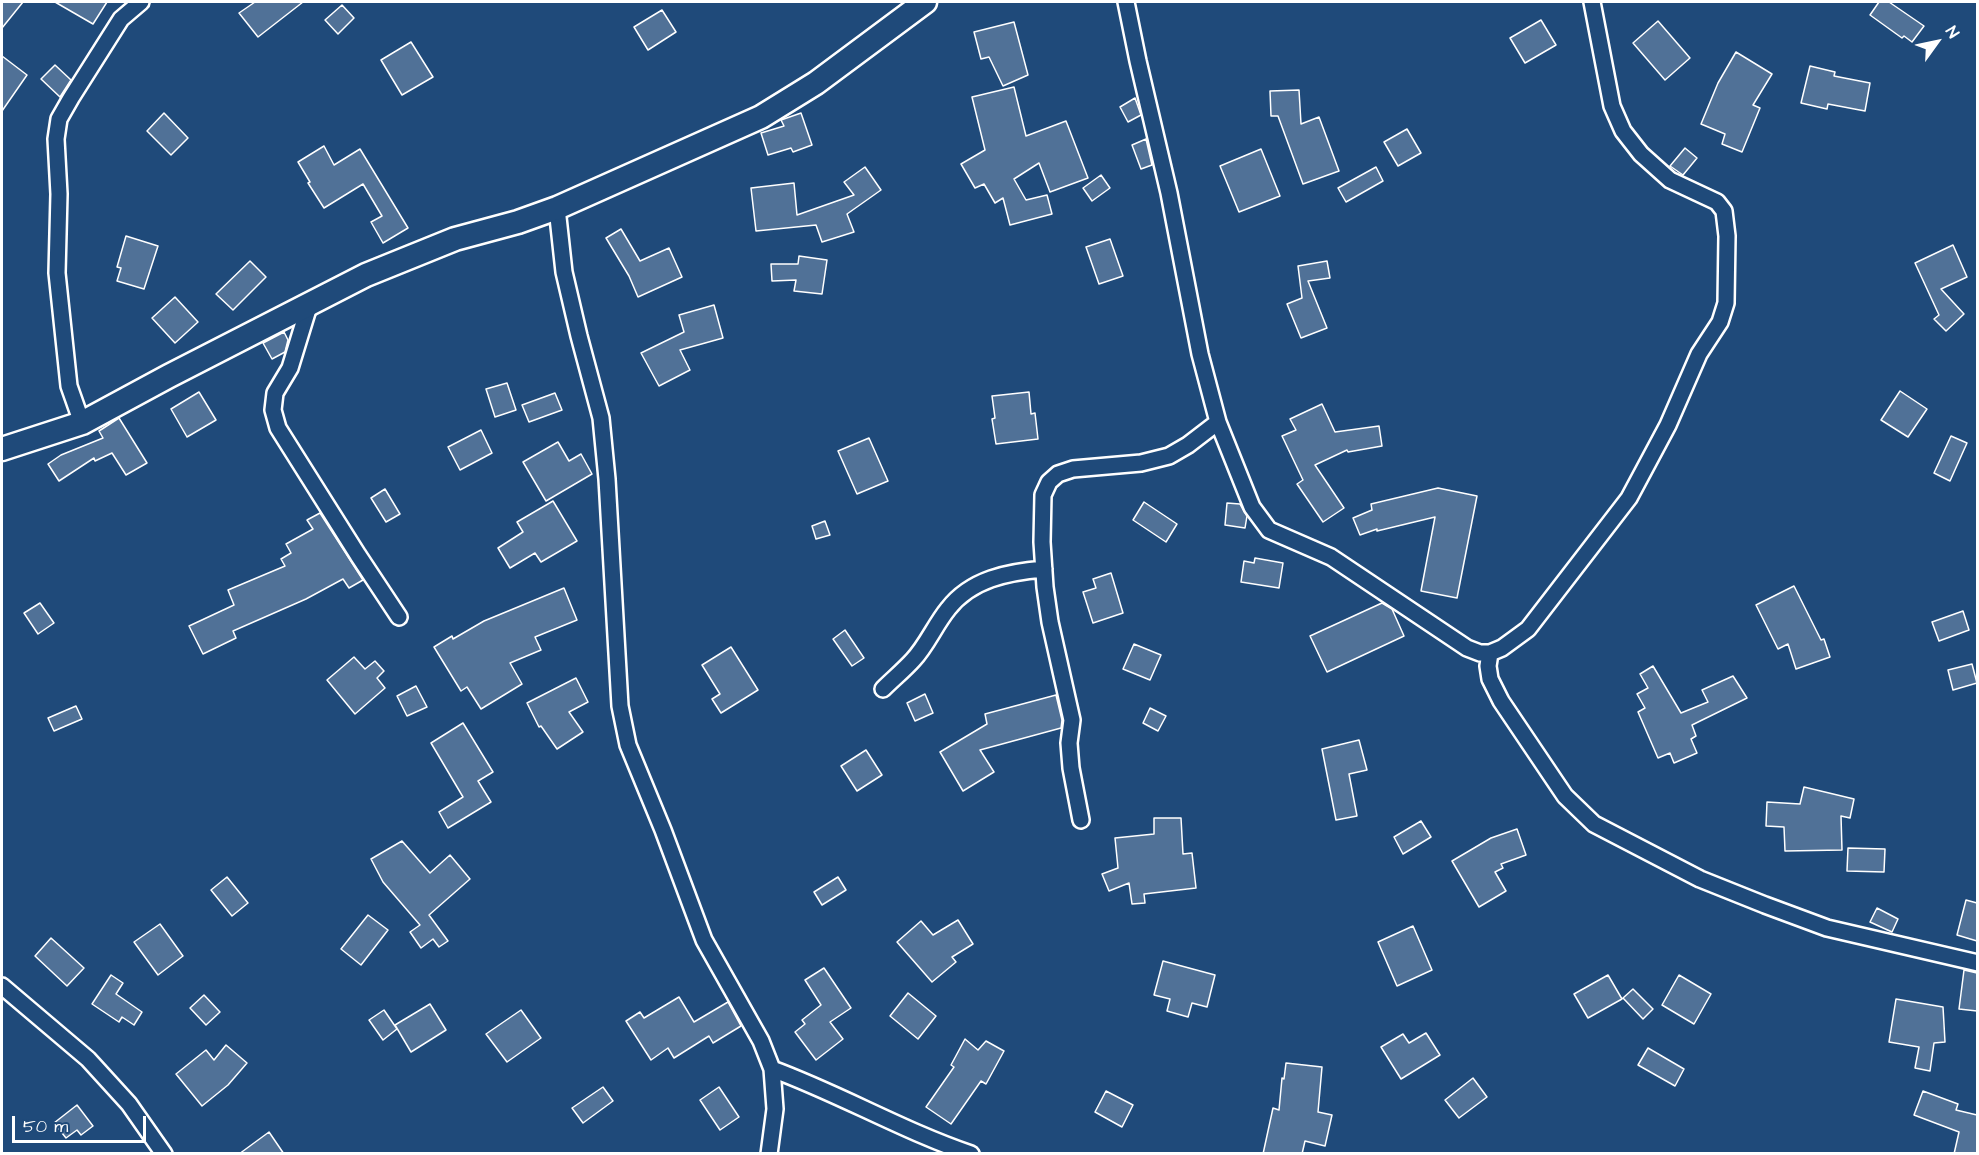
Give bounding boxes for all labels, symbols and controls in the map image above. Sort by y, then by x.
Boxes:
north arrow [1907,12,1967,72]
text: N [1940,22,1964,42]
scale bar [15,1104,148,1142]
text: 50 m [23,1114,68,1139]

